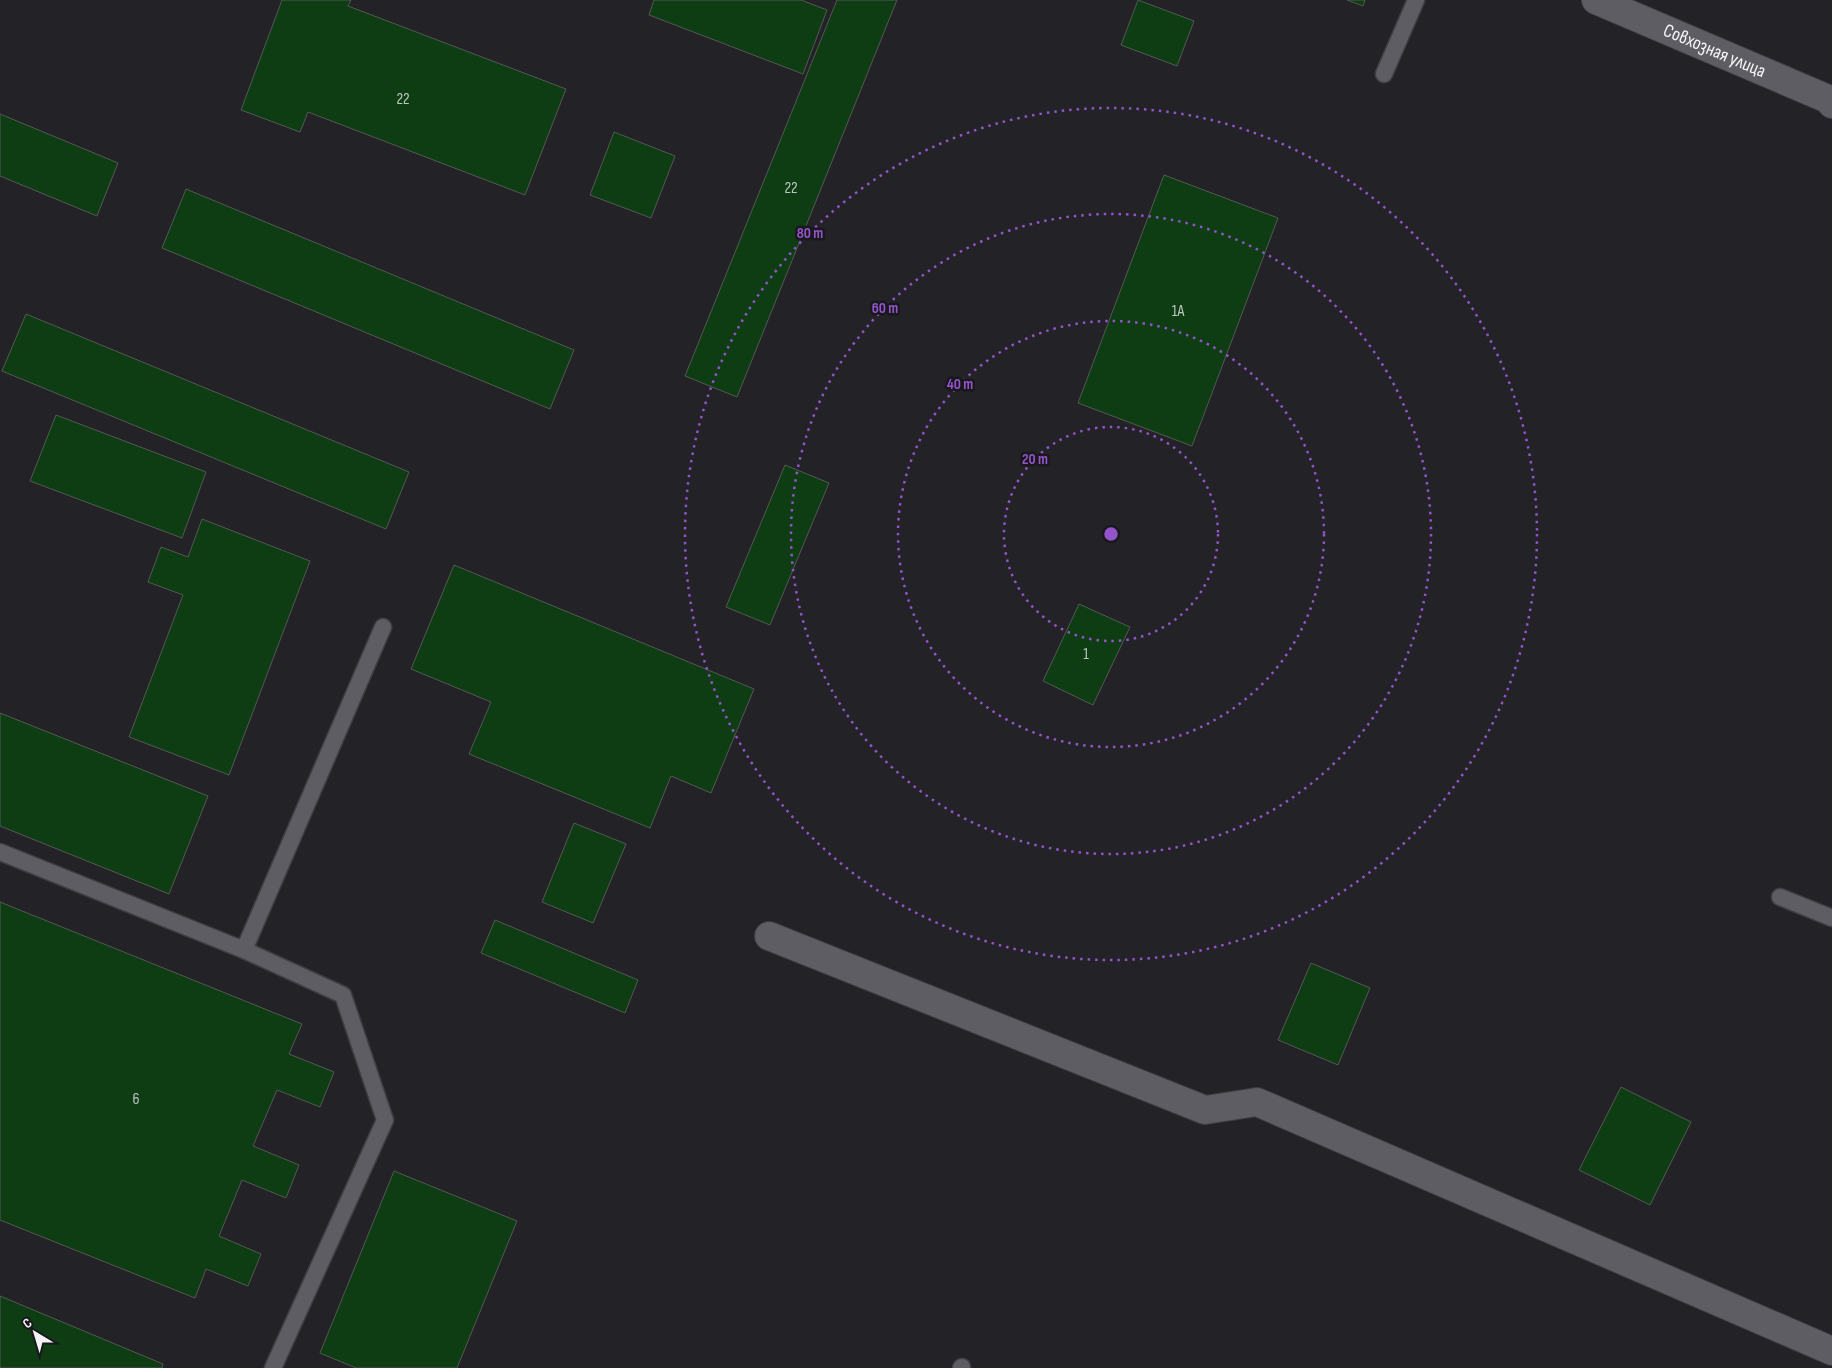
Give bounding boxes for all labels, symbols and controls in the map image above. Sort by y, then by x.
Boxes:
street label: Совхозная улица [1660,19,1769,83]
house number: 22 [396,90,410,109]
house number: 22 [784,179,798,198]
text: 80 m [797,224,823,243]
text: 60 m [872,299,898,318]
house number: 1А [1172,302,1184,321]
text: 40 m [947,375,973,394]
text: 20 m [1022,450,1048,469]
centre of rings [1102,525,1120,543]
house number: 1 [1083,645,1089,664]
house number: 6 [132,1090,140,1109]
north arrow [10,1308,60,1358]
text: С [19,1314,35,1332]

